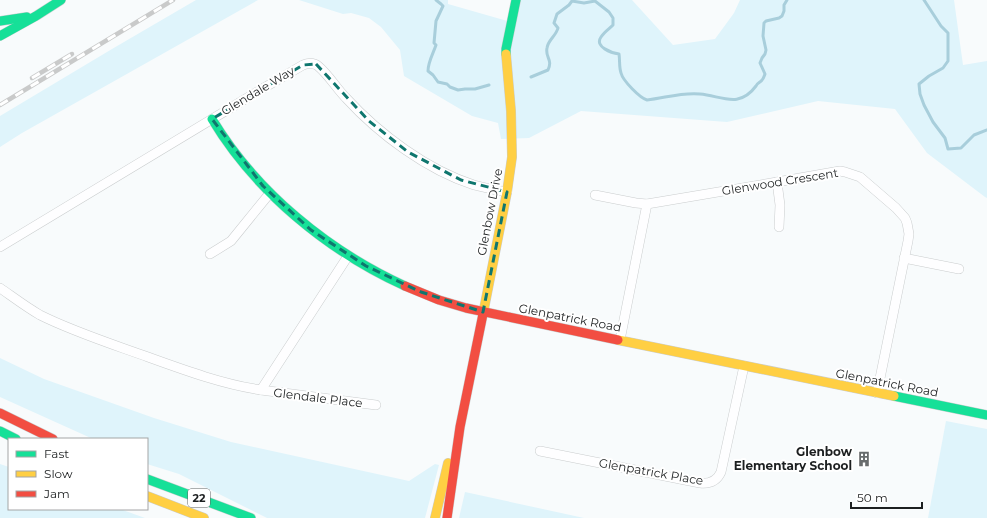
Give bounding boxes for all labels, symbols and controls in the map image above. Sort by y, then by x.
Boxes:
street label: Glendale Way [218,63,297,118]
street label: Glenwood Crescent [721,165,839,198]
street label: Glenbow Drive [474,167,505,257]
street label: Glenpatrick Road [518,300,623,335]
street label: Glenpatrick Road [835,365,940,400]
street label: Glendale Place [273,385,363,410]
legend [8,438,148,510]
place label: Glenbow Elementary School [734,444,853,473]
text: Fast [44,446,69,461]
building icon: Glenbow Elementary School [855,450,873,468]
street label: Glenpatrick Place [598,455,704,488]
text: Slow [44,466,73,481]
scale bar [851,484,922,510]
text: Jam [43,486,70,501]
road number: 22 [188,489,210,507]
text: 50 m [857,490,888,505]

